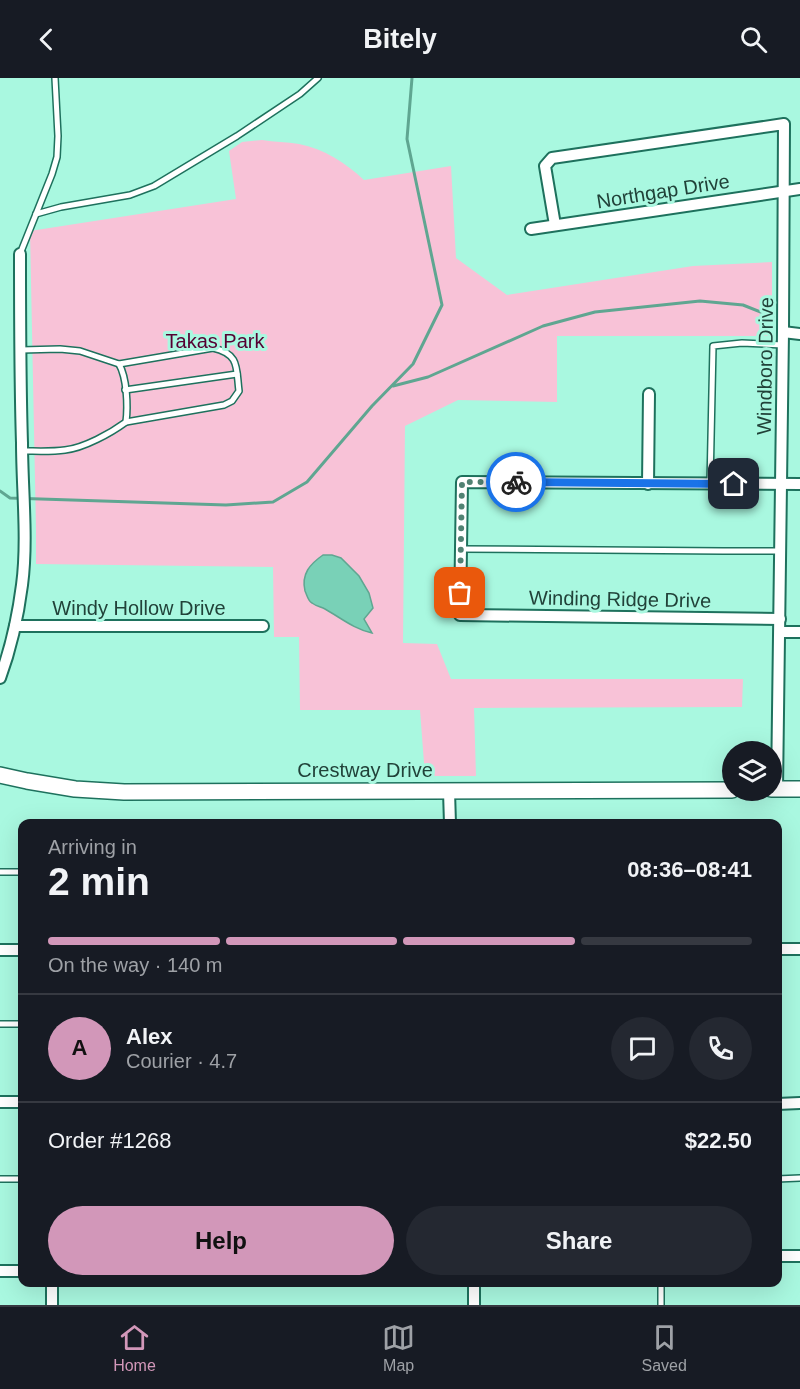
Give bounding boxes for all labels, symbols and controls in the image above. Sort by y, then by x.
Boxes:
icon: back [30,23,63,56]
icon: search [737,23,770,56]
text: Bitely [363,24,437,54]
street label: Northgap Drive [595,170,731,212]
street label: Windboro Drive [753,297,777,435]
park label: Takas Park [166,330,265,352]
courier [486,452,546,512]
pin [708,458,759,509]
icon: bike [500,466,533,499]
icon: home [717,467,750,500]
pin [434,567,485,618]
icon: bag [443,576,476,609]
street label: Winding Ridge Drive [529,586,711,612]
street label: Windy Hollow Drive [52,597,226,619]
map controls [722,741,782,801]
button: layers [722,741,782,801]
street label: Crestway Drive [297,759,433,781]
text: Arriving in [48,836,137,858]
text: 08:36–08:41 [627,857,752,882]
text: 2 min [48,860,150,903]
text: On the way · 140 m [48,954,223,976]
button: chat [611,1017,674,1080]
button: phone [689,1017,752,1080]
text: Alex [126,1024,172,1049]
text: A [72,1035,87,1060]
text: Courier · 4.7 [126,1050,237,1072]
text: Order #1268 [48,1128,172,1153]
text: $22.50 [685,1128,752,1153]
button: Help [48,1206,394,1275]
button: Share [406,1206,752,1275]
tab: Home [113,1321,156,1375]
tab: Map [382,1321,415,1375]
tab: Saved [641,1321,687,1375]

